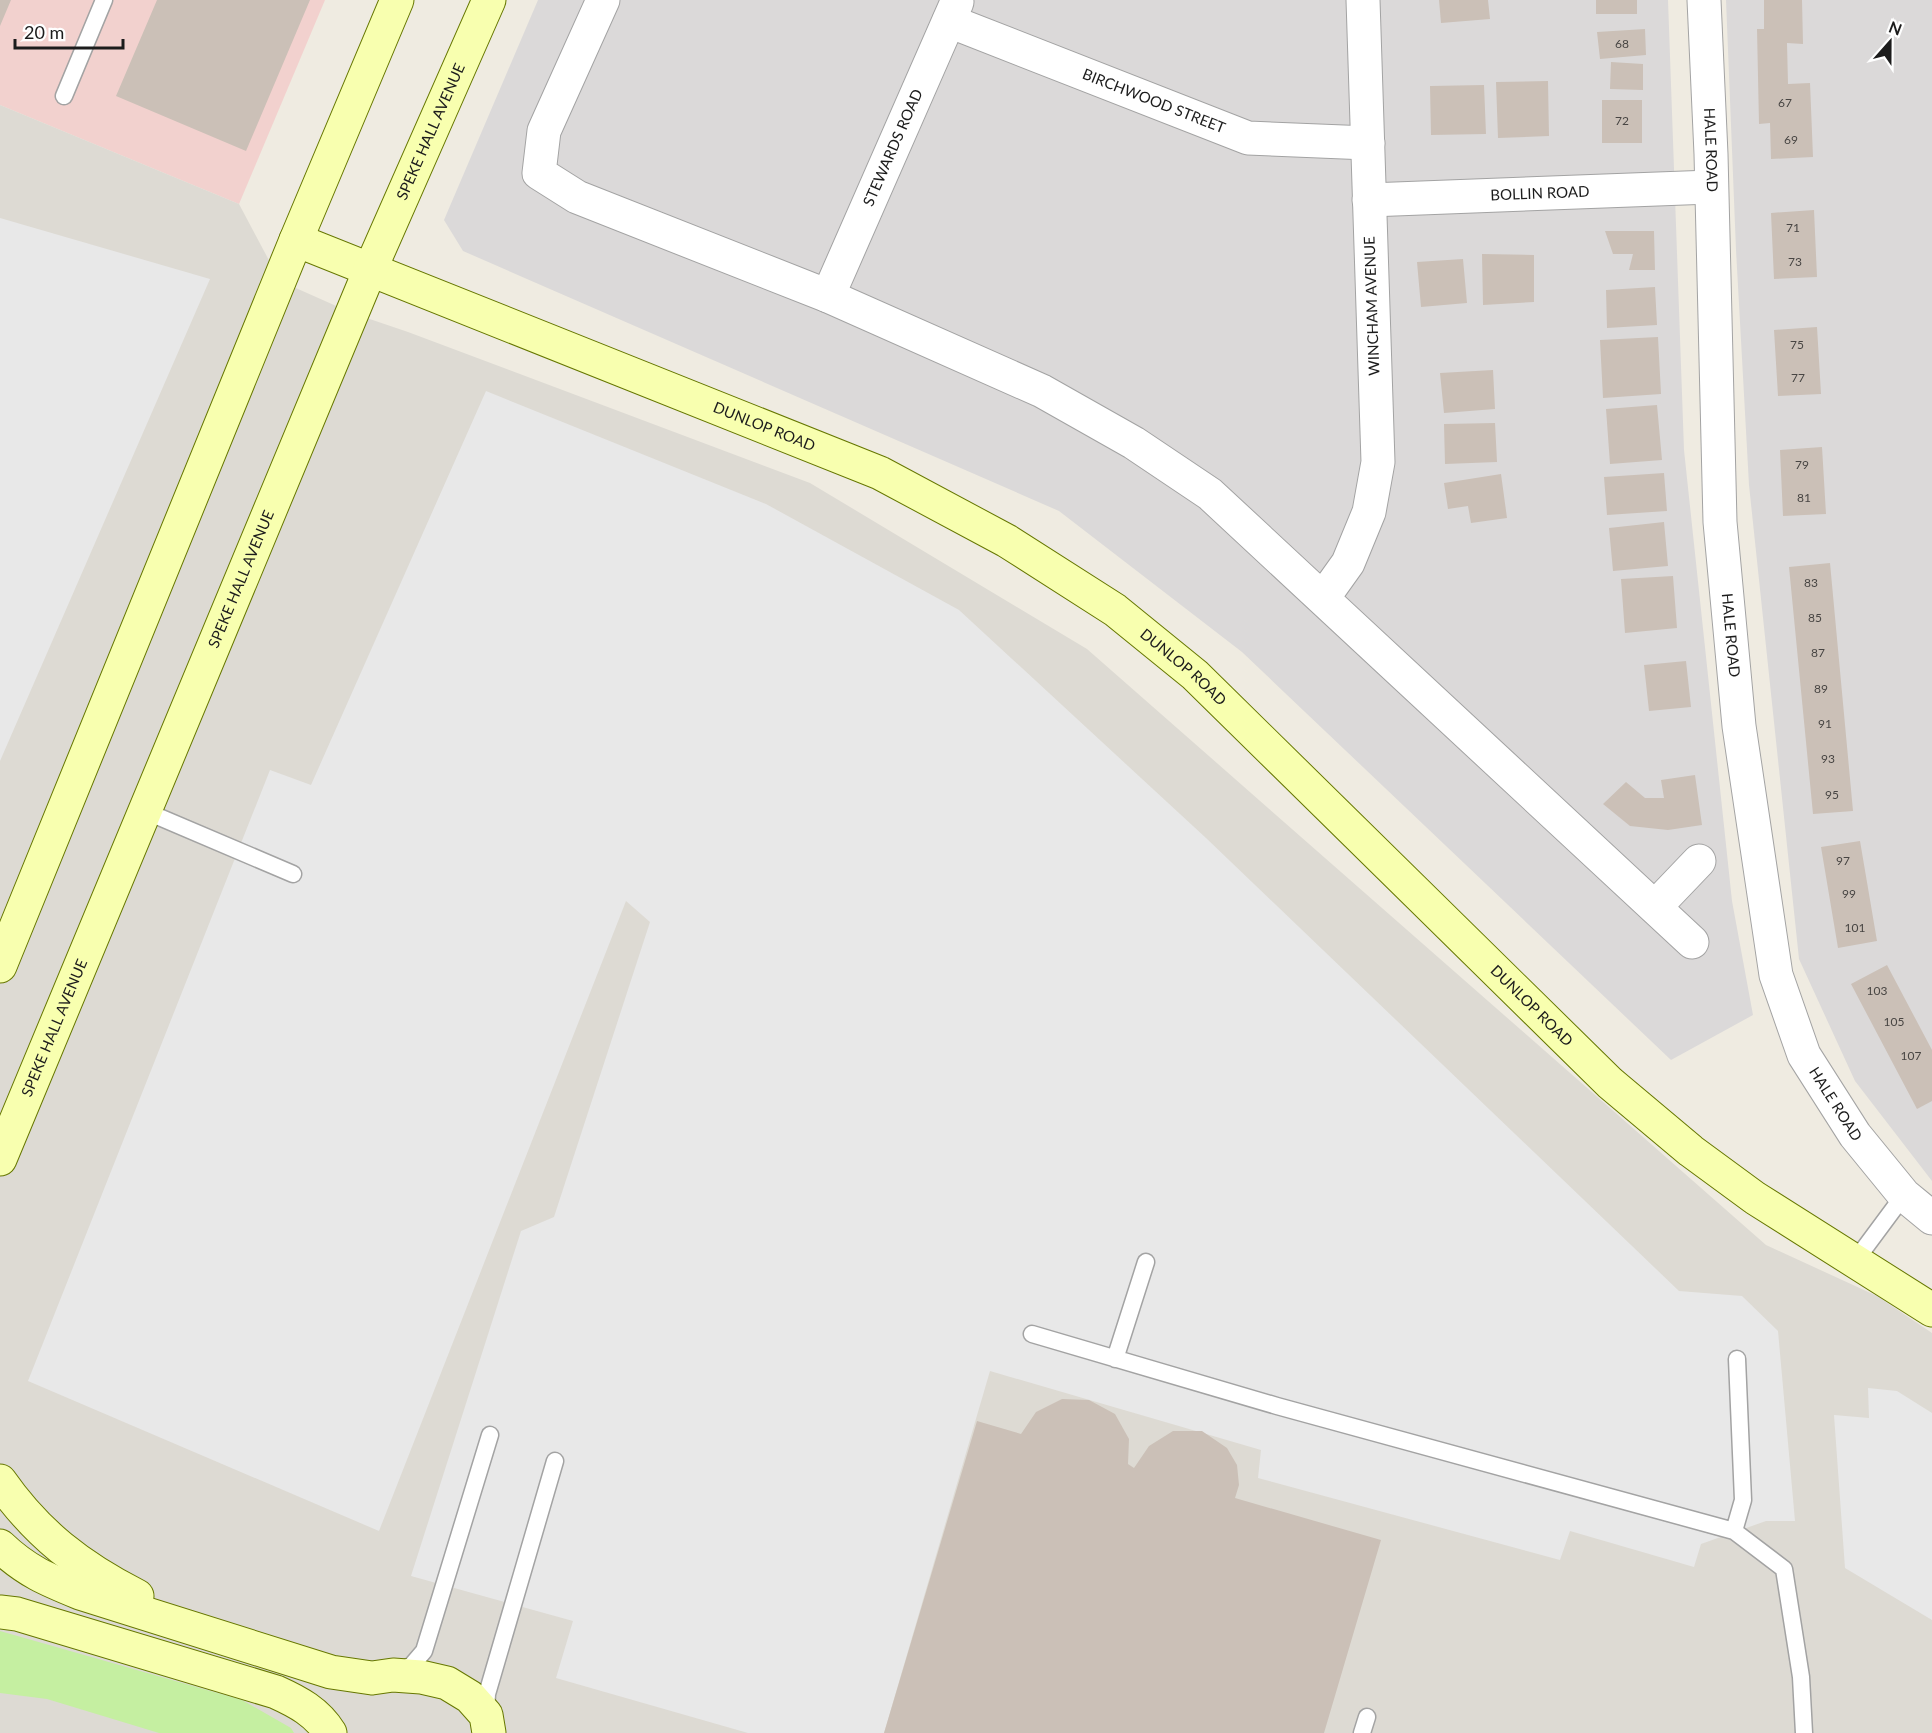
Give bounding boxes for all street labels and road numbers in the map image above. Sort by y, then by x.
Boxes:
street label: SPEKE HALL AVENUE [392,60,468,202]
street label: BIRCHWOOD STREET [1080,64,1228,136]
street label: STEWARDS ROAD [859,86,926,209]
street label: HALE ROAD [1701,107,1722,192]
street label: BOLLIN ROAD [1490,182,1590,203]
street label: WINCHAM AVENUE [1360,236,1382,376]
street label: DUNLOP ROAD [711,397,818,454]
street label: SPEKE HALL AVENUE [204,507,277,650]
street label: HALE ROAD [1719,592,1744,678]
street label: DUNLOP ROAD [1137,624,1231,709]
street label: SPEKE HALL AVENUE [17,956,90,1099]
street label: DUNLOP ROAD [1487,961,1577,1049]
street label: HALE ROAD [1806,1063,1866,1144]

